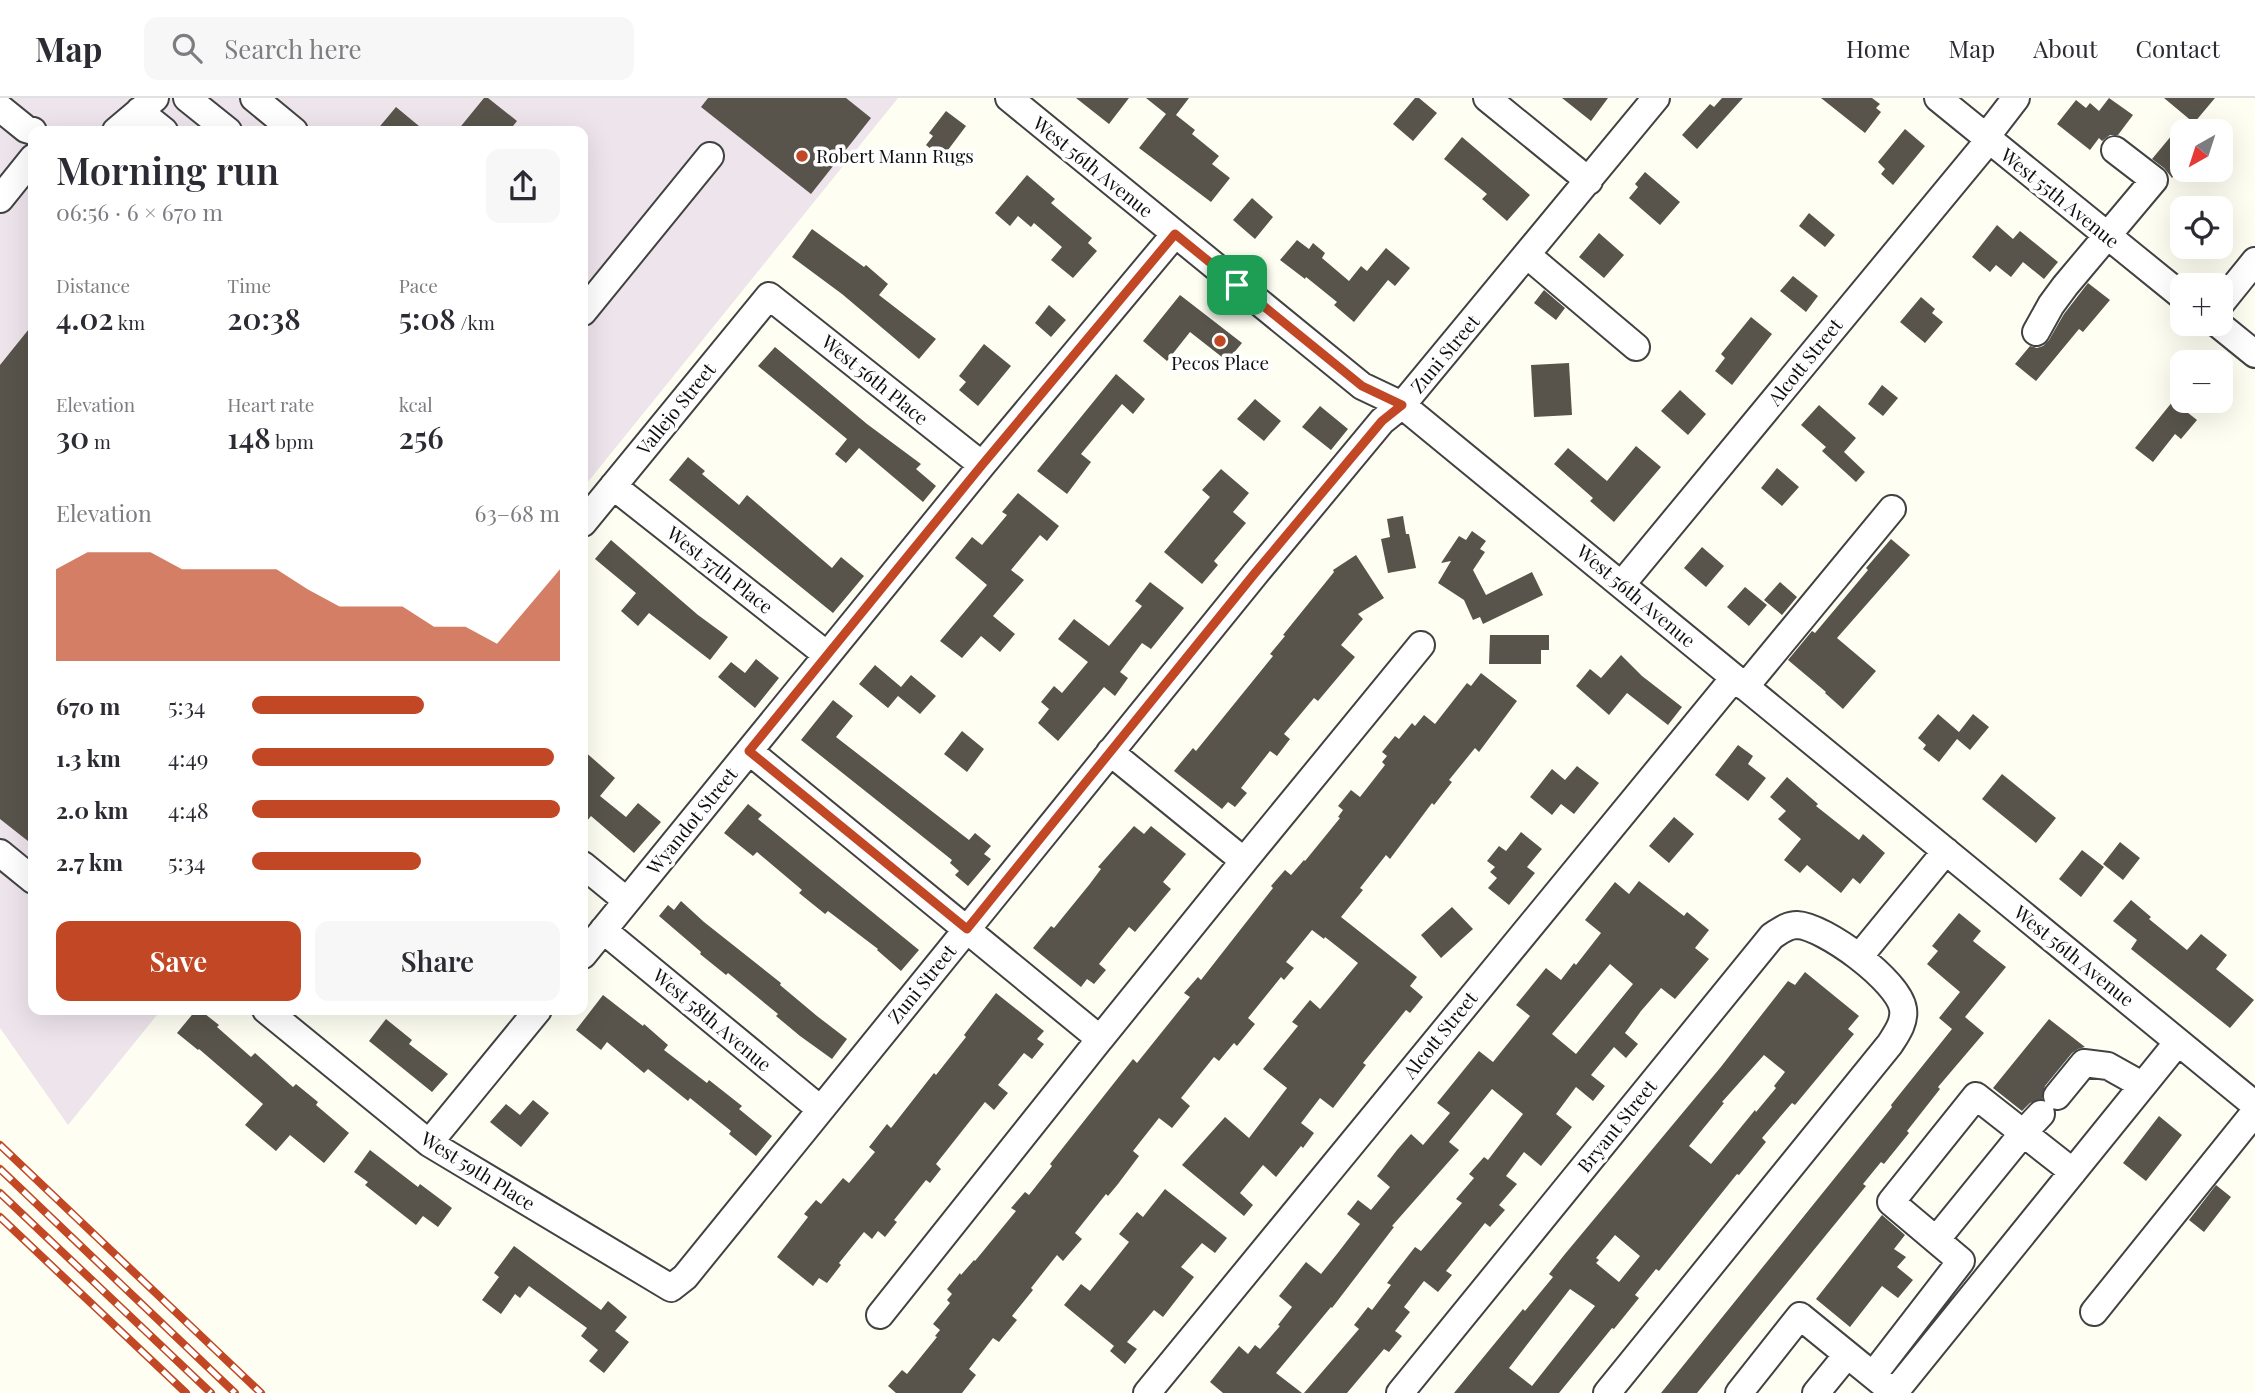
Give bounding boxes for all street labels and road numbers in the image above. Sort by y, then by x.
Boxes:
street label: West 56th Avenue [1027,109,1159,223]
street label: West 55th Avenue [1995,141,2125,253]
street label: Zuni Street [1404,308,1485,398]
street label: Alcott Street [1760,312,1848,411]
street label: West 56th Place [816,328,934,430]
street label: Vallejo Street [629,357,721,461]
street label: West 57th Place [661,519,779,619]
street label: West 56th Avenue [1571,537,1702,653]
street label: Wyandot Street [639,761,743,880]
street label: West 56th Avenue [2008,898,2140,1012]
street label: Zuni Street [881,938,961,1028]
street label: West 58th Avenue [647,961,778,1077]
street label: Alcott Street [1395,985,1483,1084]
street label: Bryant Street [1571,1073,1662,1177]
street label: West 59th Place [416,1124,541,1216]

